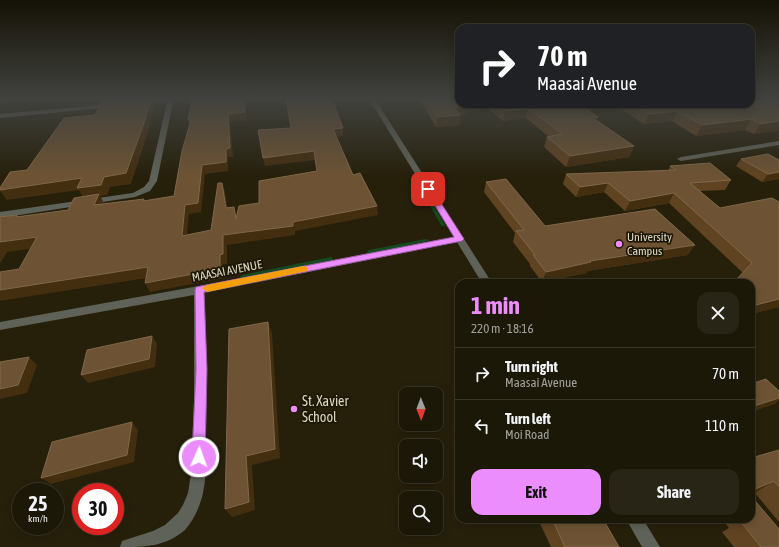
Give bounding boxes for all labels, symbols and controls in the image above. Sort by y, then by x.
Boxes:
icon: right [471,40,523,92]
text: 70 m [537,40,587,72]
text: Maasai Avenue [537,73,637,94]
pin [411,172,445,206]
icon: arrive [417,178,439,200]
place label: University Campus [627,230,672,258]
marker: University Campus [614,239,624,249]
street label: MAASAI AVENUE [191,257,263,285]
text: 1 min [471,292,520,319]
button: close [697,292,739,334]
text: 220 m · 18:16 [471,321,534,336]
text: Turn right [505,358,558,375]
icon: right [471,363,493,385]
text: 70 m [712,365,739,382]
text: Maasai Avenue [505,375,577,390]
north arrow [399,387,443,431]
map controls [399,387,443,535]
place label: St. Xavier School [302,393,349,425]
marker: St. Xavier School [289,404,299,414]
text: Turn left [505,410,551,427]
icon: left [471,415,493,437]
text: 110 m [705,417,739,434]
text: Moi Road [505,427,549,442]
position arrow [178,436,220,478]
button: sound [399,439,443,483]
button: Exit [471,469,601,515]
button: Share [609,469,739,515]
speed limit sign: 30 [72,483,124,535]
button: search [399,491,443,535]
text: 25 [29,492,47,515]
text: km/h [28,513,48,524]

